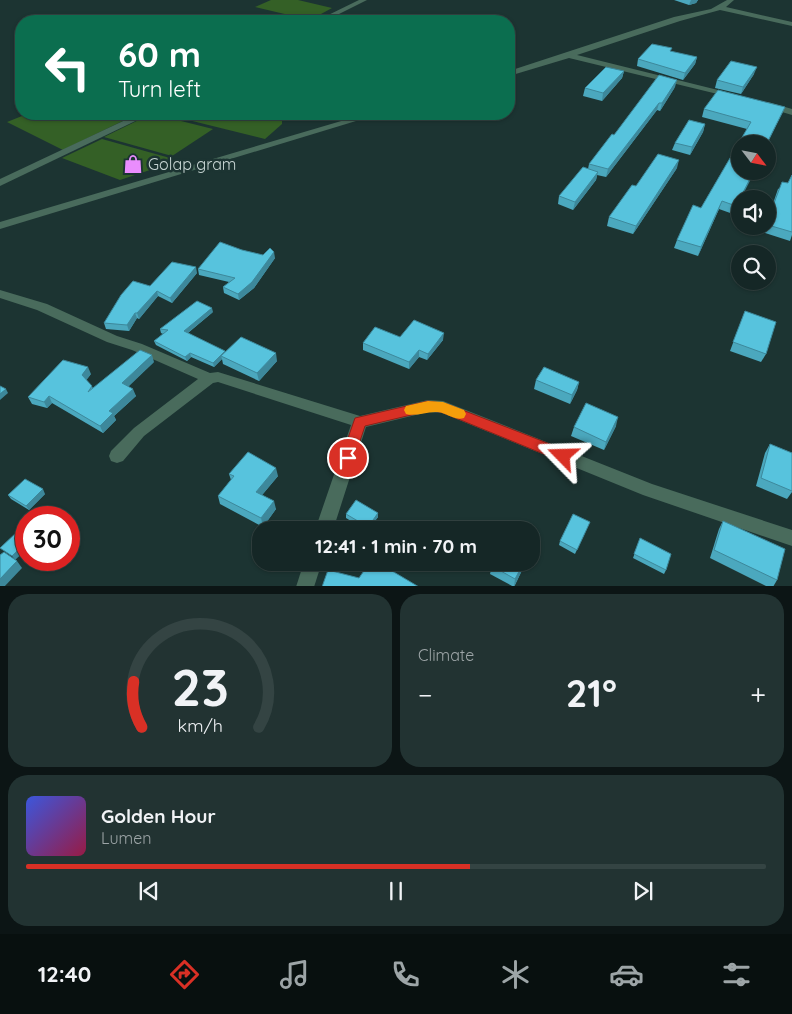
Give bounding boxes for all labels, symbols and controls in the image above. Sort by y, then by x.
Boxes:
text: 60 m [118,32,201,76]
icon: left [35,35,100,100]
text: Turn left [118,75,201,103]
north arrow [731,135,776,180]
map controls [731,135,776,290]
shop icon: Golap gram [122,153,144,175]
place label: Golap gram [148,154,236,174]
button: sound [731,190,776,235]
button: search [731,245,776,290]
position arrow [536,429,588,481]
pin [327,437,369,479]
icon: arrive [334,444,362,472]
speed limit sign: 30 [15,506,80,571]
text: 12:41 · 1 min · 70 m [315,534,477,558]
text: Climate [418,645,474,665]
text: 23 [171,654,229,719]
text: 21° [566,669,617,717]
text: − [418,677,433,712]
text: + [750,677,766,712]
text: km/h [177,714,223,736]
text: Golden Hour [101,804,216,828]
text: Lumen [101,828,152,848]
icon: previous [135,877,163,905]
icon: pause [382,877,410,905]
icon: next [629,877,657,905]
icon: directions [167,957,202,992]
icon: music [277,957,312,992]
icon: phone [388,957,423,992]
icon: climate [498,957,533,992]
icon: car [609,957,644,992]
icon: filters [719,957,754,992]
text: 12:40 [38,960,91,988]

